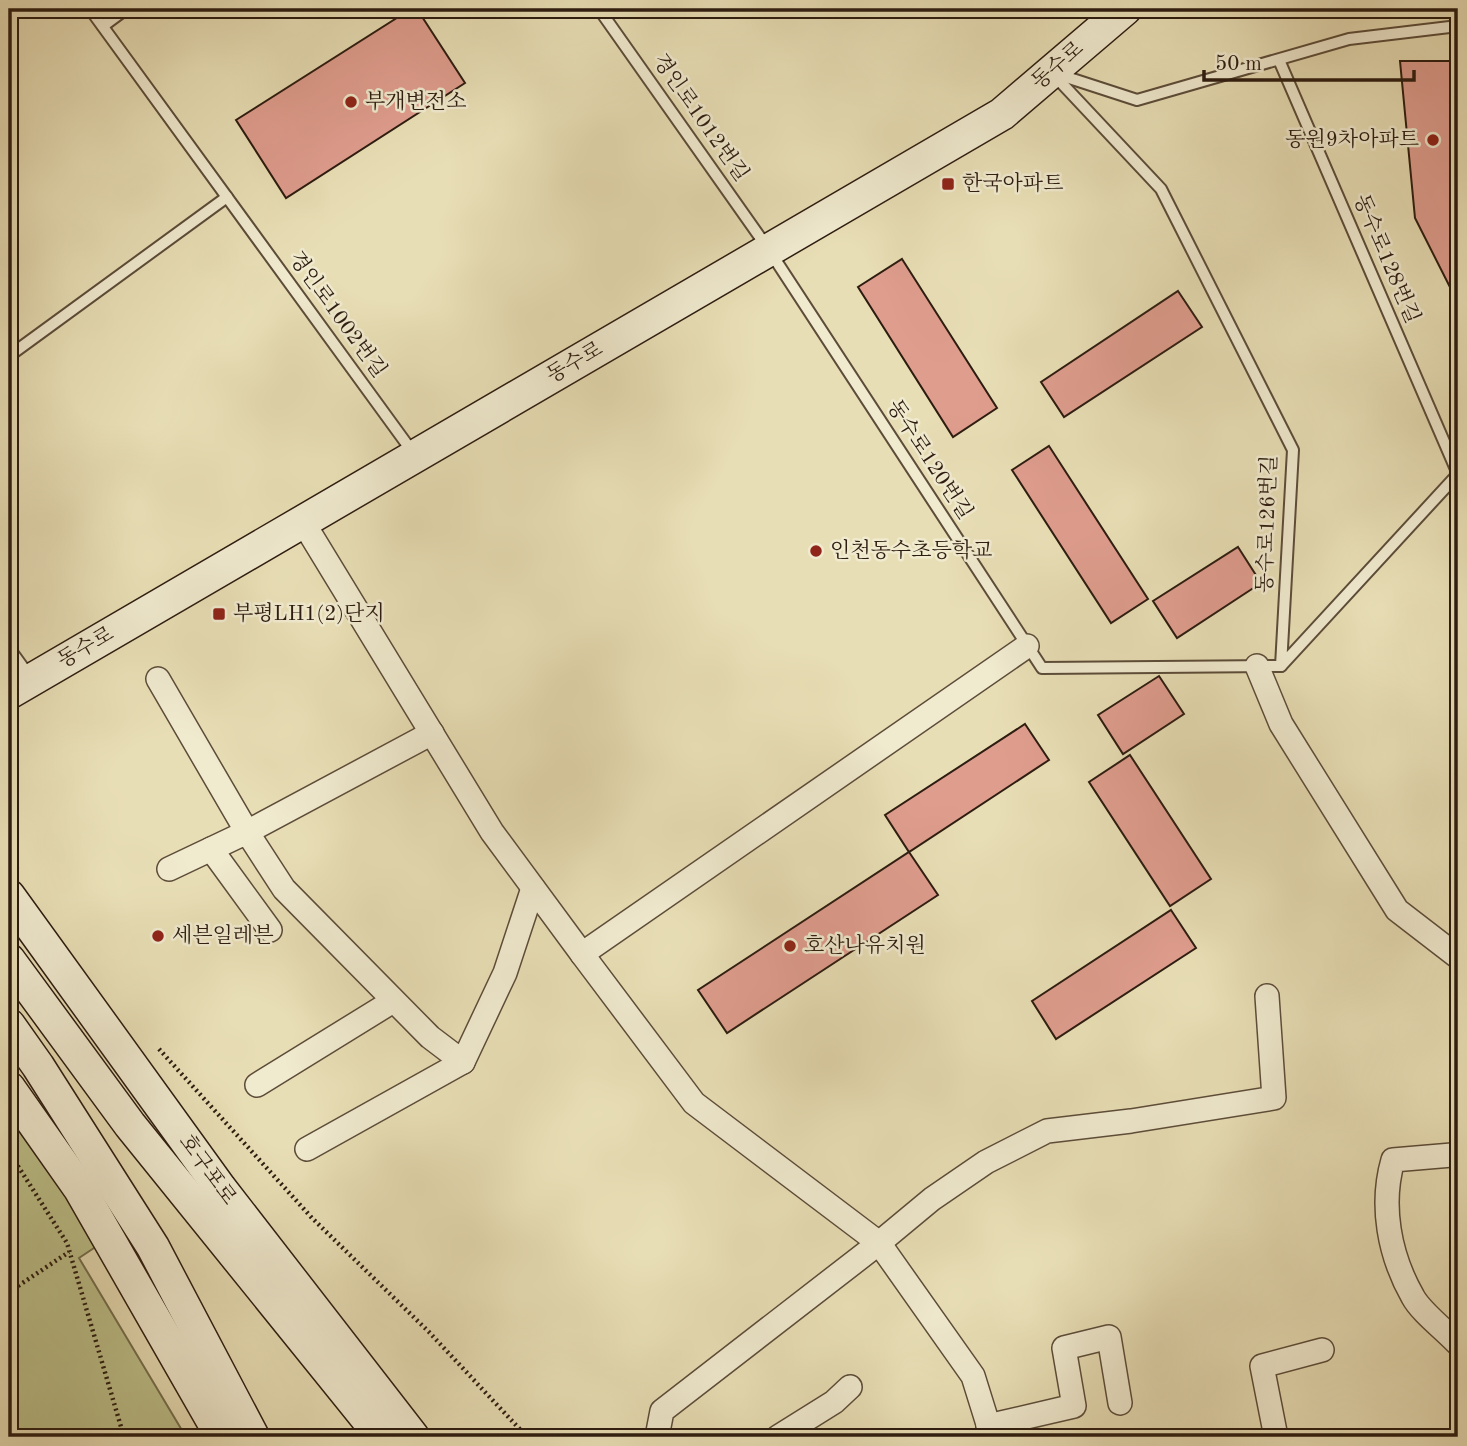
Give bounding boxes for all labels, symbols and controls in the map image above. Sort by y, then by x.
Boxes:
street label: 동수로 [1027,37,1088,94]
scale bar [1204,38,1414,82]
street label: 경인로1012번길 [648,49,753,186]
text: 50 m [1215,54,1262,75]
place label: 부개변전소 [365,90,466,113]
marker: 부개변전소 [343,94,359,110]
place label: 동원9차아파트 [1285,128,1419,151]
marker: 동원9차아파트 [1425,132,1441,148]
place label: 한국아파트 [962,172,1063,195]
marker: 한국아파트 [940,176,956,192]
street label: 동수로128번길 [1349,191,1424,327]
street label: 경인로1002번길 [284,247,391,382]
street label: 동수로 [542,337,607,387]
street label: 동수로120번길 [883,395,977,524]
street label: 동수로126번길 [1253,455,1281,593]
place label: 인천동수초등학교 [830,539,992,562]
marker: 인천동수초등학교 [808,543,824,559]
place label: 부평LH1(2)단지 [233,602,385,625]
marker: 부평LH1(2)단지 [211,606,227,622]
street label: 동수로 [53,622,118,672]
place label: 세븐일레븐 [172,923,273,947]
marker: 세븐일레븐 [150,928,166,944]
place label: 호산나유치원 [804,934,926,957]
marker: 호산나유치원 [782,938,798,954]
street label: 호구포로 [175,1130,241,1209]

